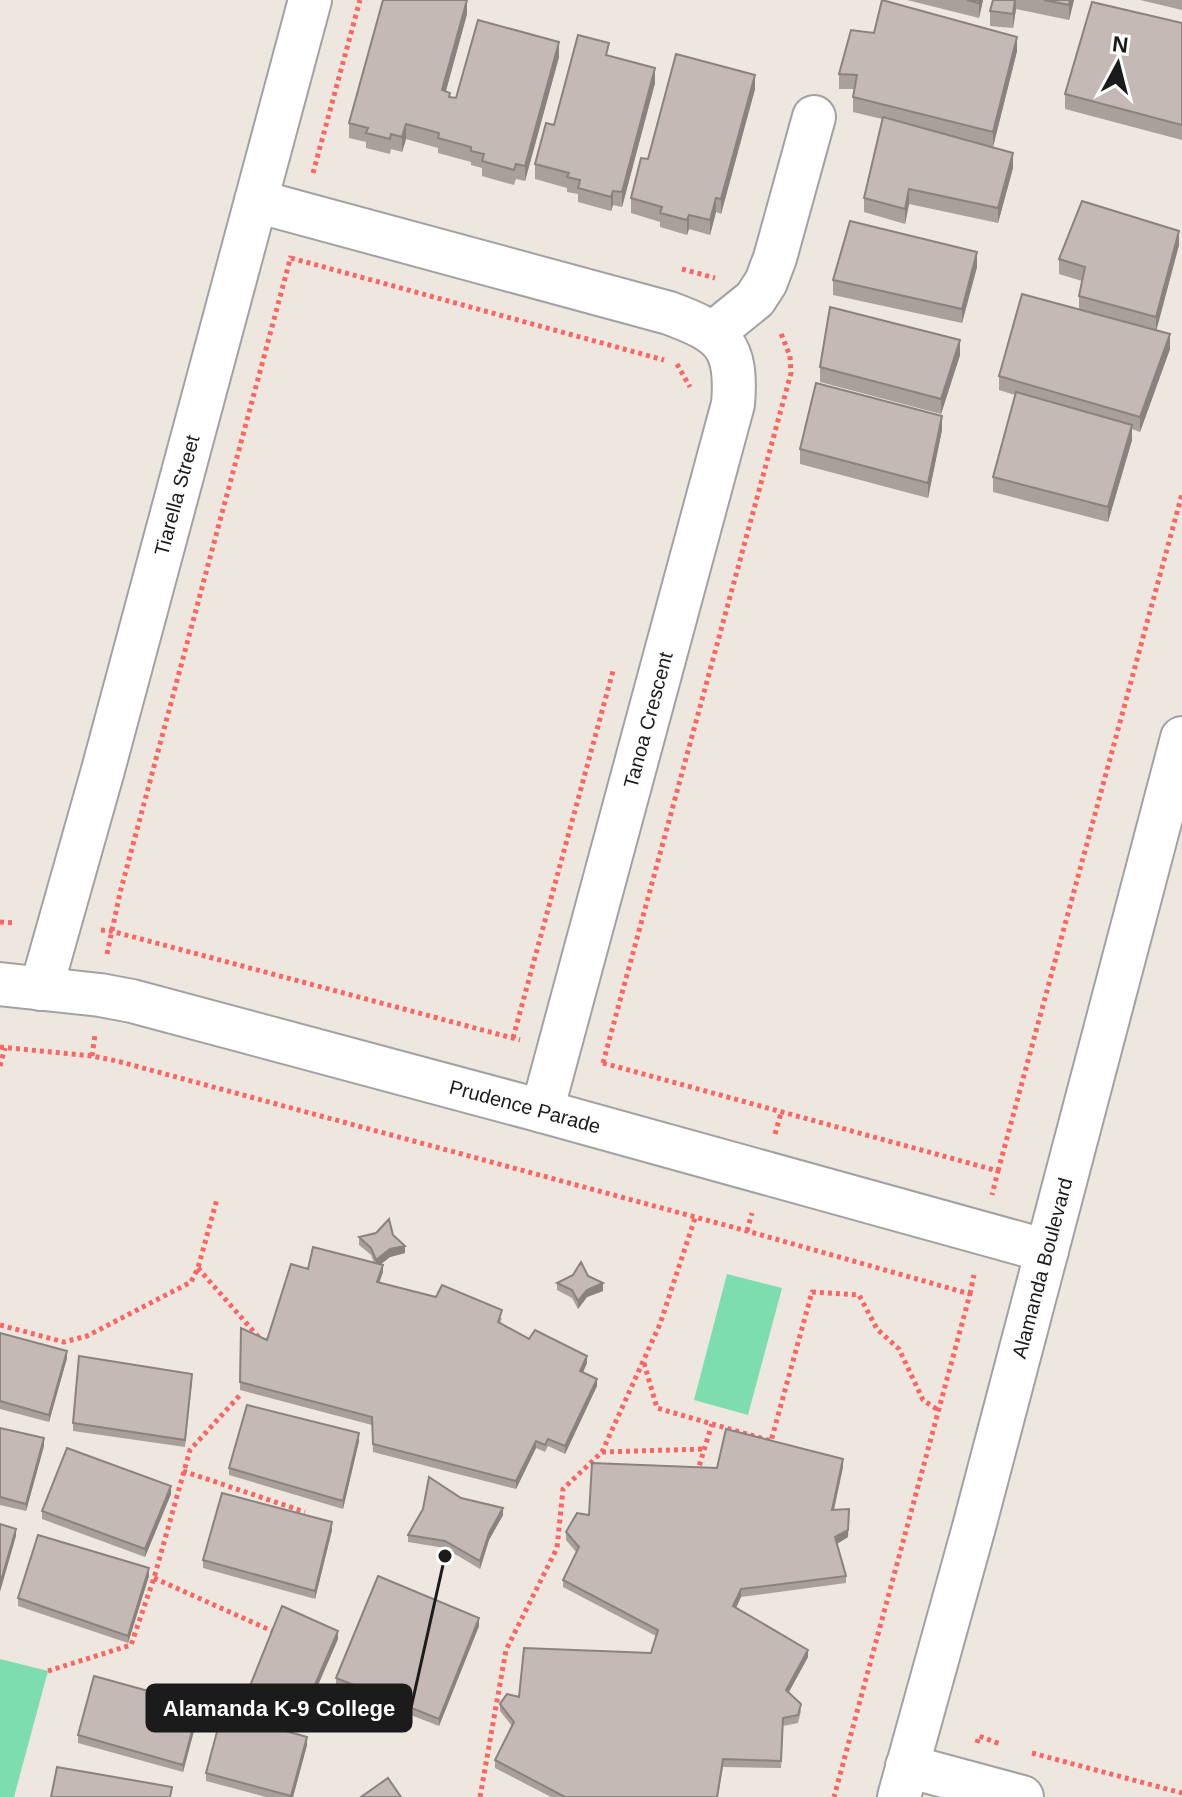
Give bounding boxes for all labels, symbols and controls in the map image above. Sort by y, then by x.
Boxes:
north arrow [1078,24,1158,104]
text: N [1111,31,1130,58]
street label: Tiarella Street [150,432,204,558]
street label: Tanoa Crescent [619,649,677,790]
street label: Prudence Parade [447,1076,603,1138]
street label: Alamanda Boulevard [1008,1175,1077,1361]
callout: Alamanda K-9 College [147,1685,411,1731]
text: Alamanda K-9 College [163,1696,395,1721]

